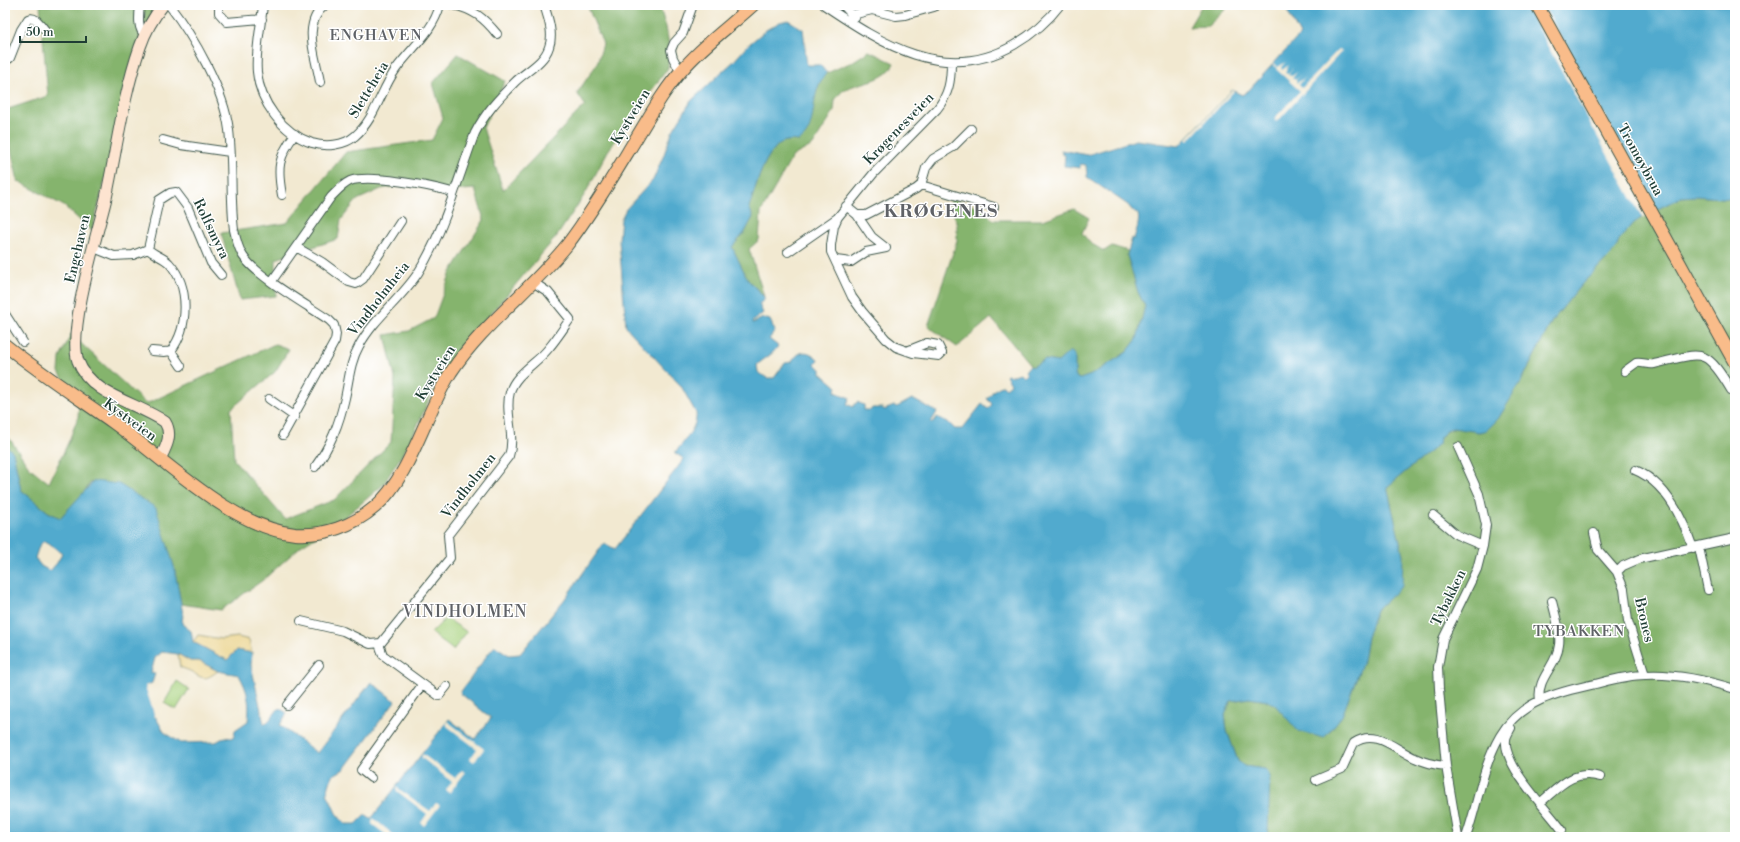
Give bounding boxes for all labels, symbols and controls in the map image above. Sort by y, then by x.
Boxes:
scale bar [20,18,86,44]
text: 50 m [26,25,54,40]
district label: ENGHAVEN [329,26,423,45]
street label: Sletteheia [345,57,393,122]
street label: Kystveien [607,85,655,148]
street label: Krøgenesveien [860,89,938,169]
street label: Tromøybrua [1613,121,1668,200]
street label: Rolfsmyra [189,196,234,263]
district label: KRØGENES [884,200,998,223]
street label: Engehaven [61,212,95,285]
street label: Vindholmheia [344,257,414,341]
street label: Kystveien [412,342,460,404]
street label: Kystveien [100,395,161,446]
street label: Vindholmen [437,449,501,523]
street label: Tybakken [1428,566,1471,629]
street label: Brones [1630,595,1658,644]
district label: VINDHOLMEN [402,602,527,622]
district label: TYBAKKEN [1533,622,1625,641]

